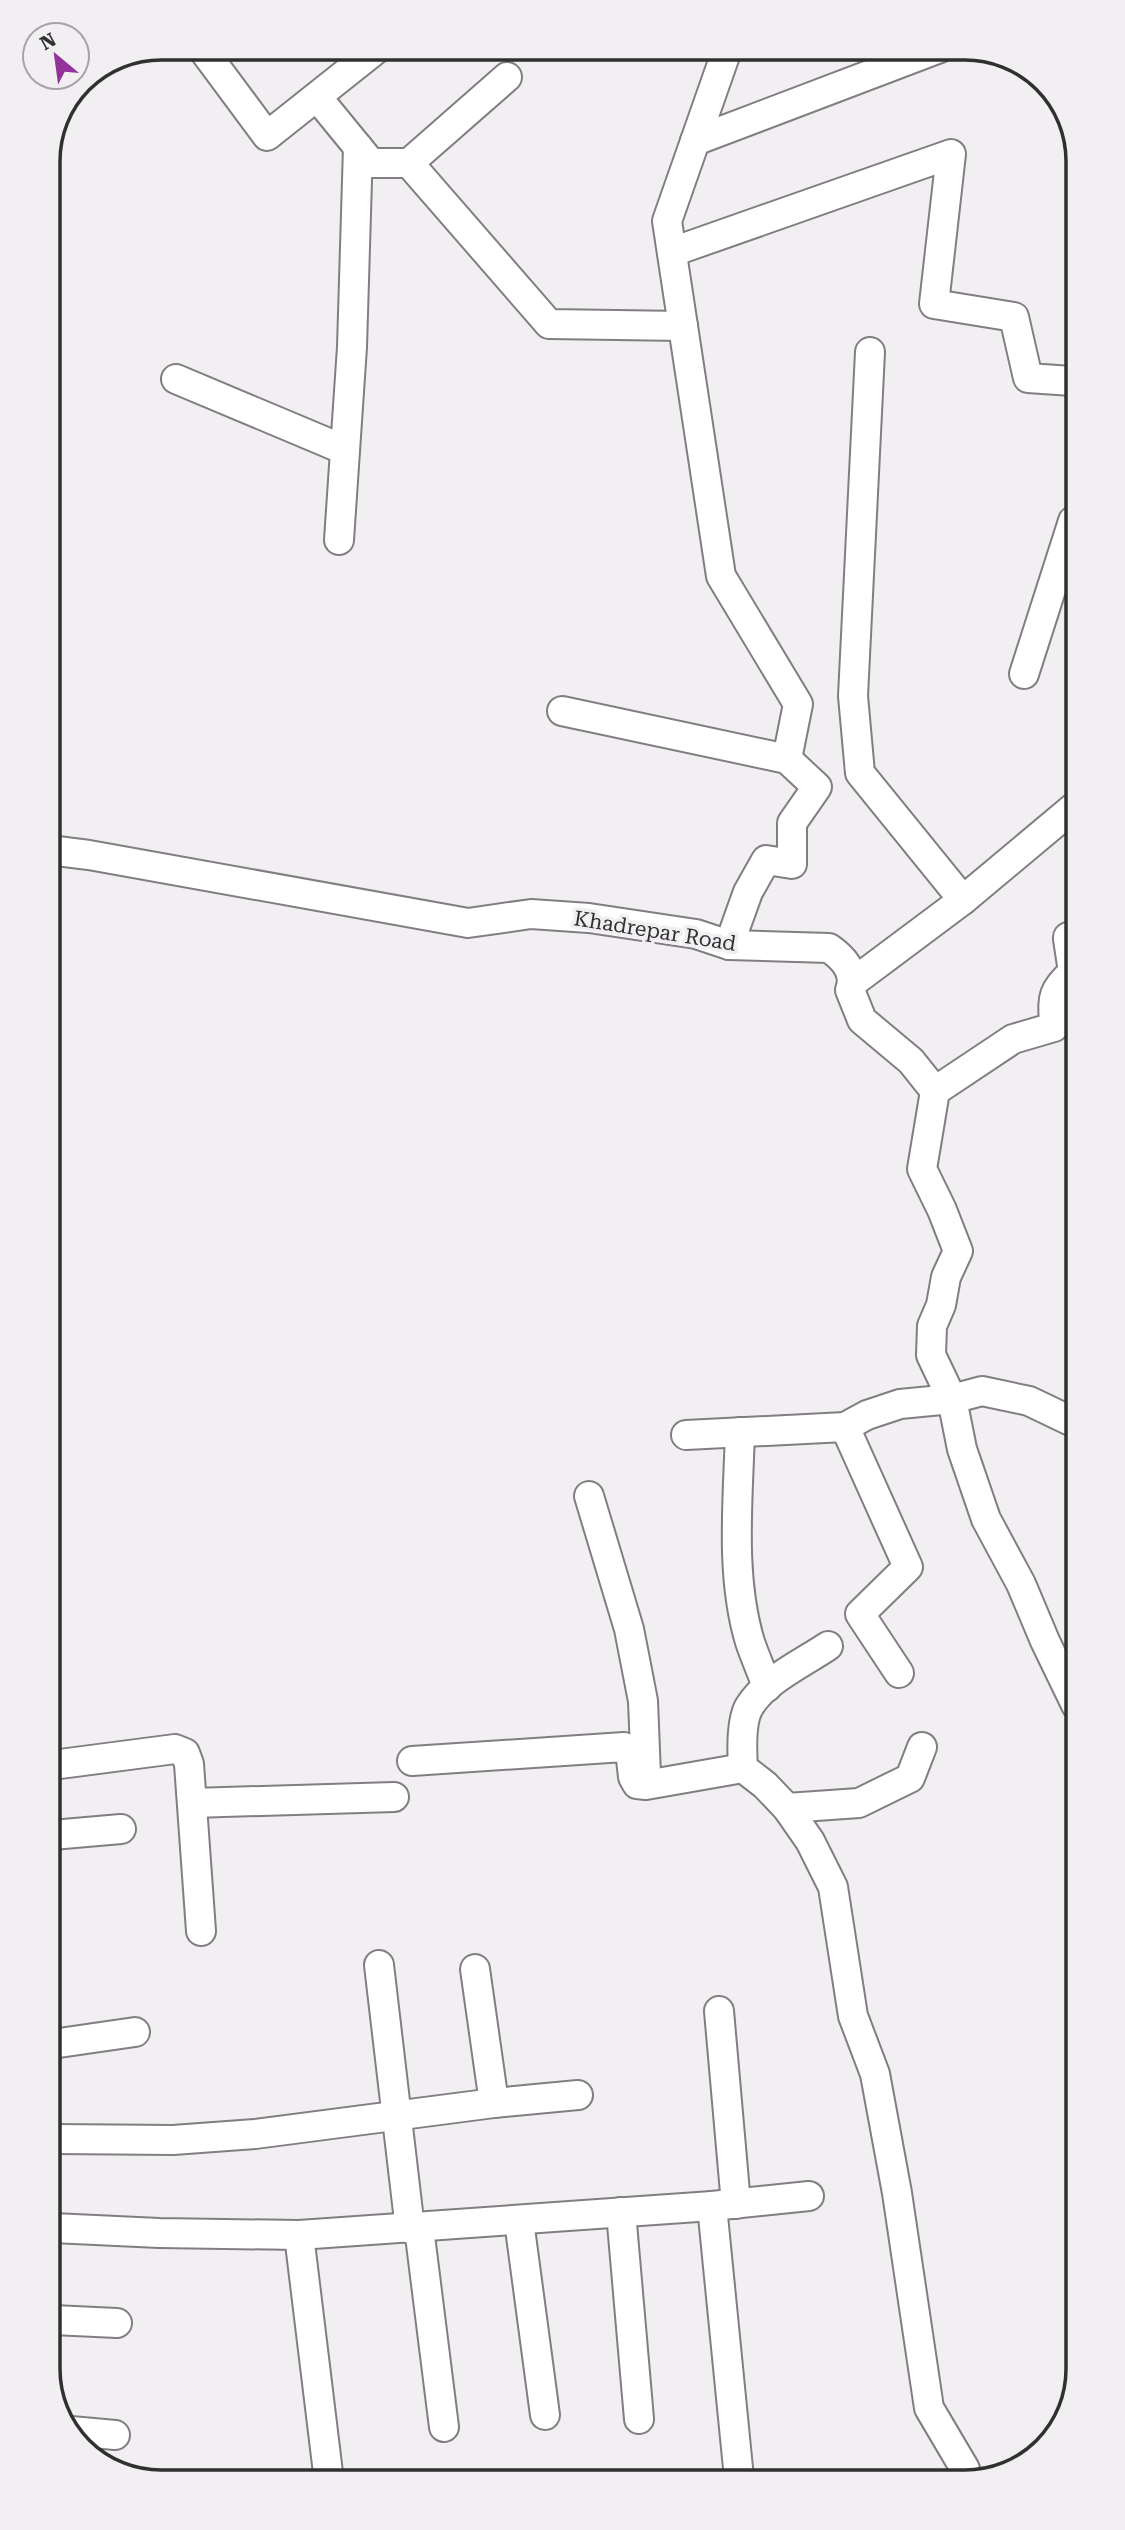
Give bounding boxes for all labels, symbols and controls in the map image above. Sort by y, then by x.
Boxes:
north arrow [21,21,91,91]
text: N [36,28,60,55]
street label: Khadrepar Road [572,906,738,956]

